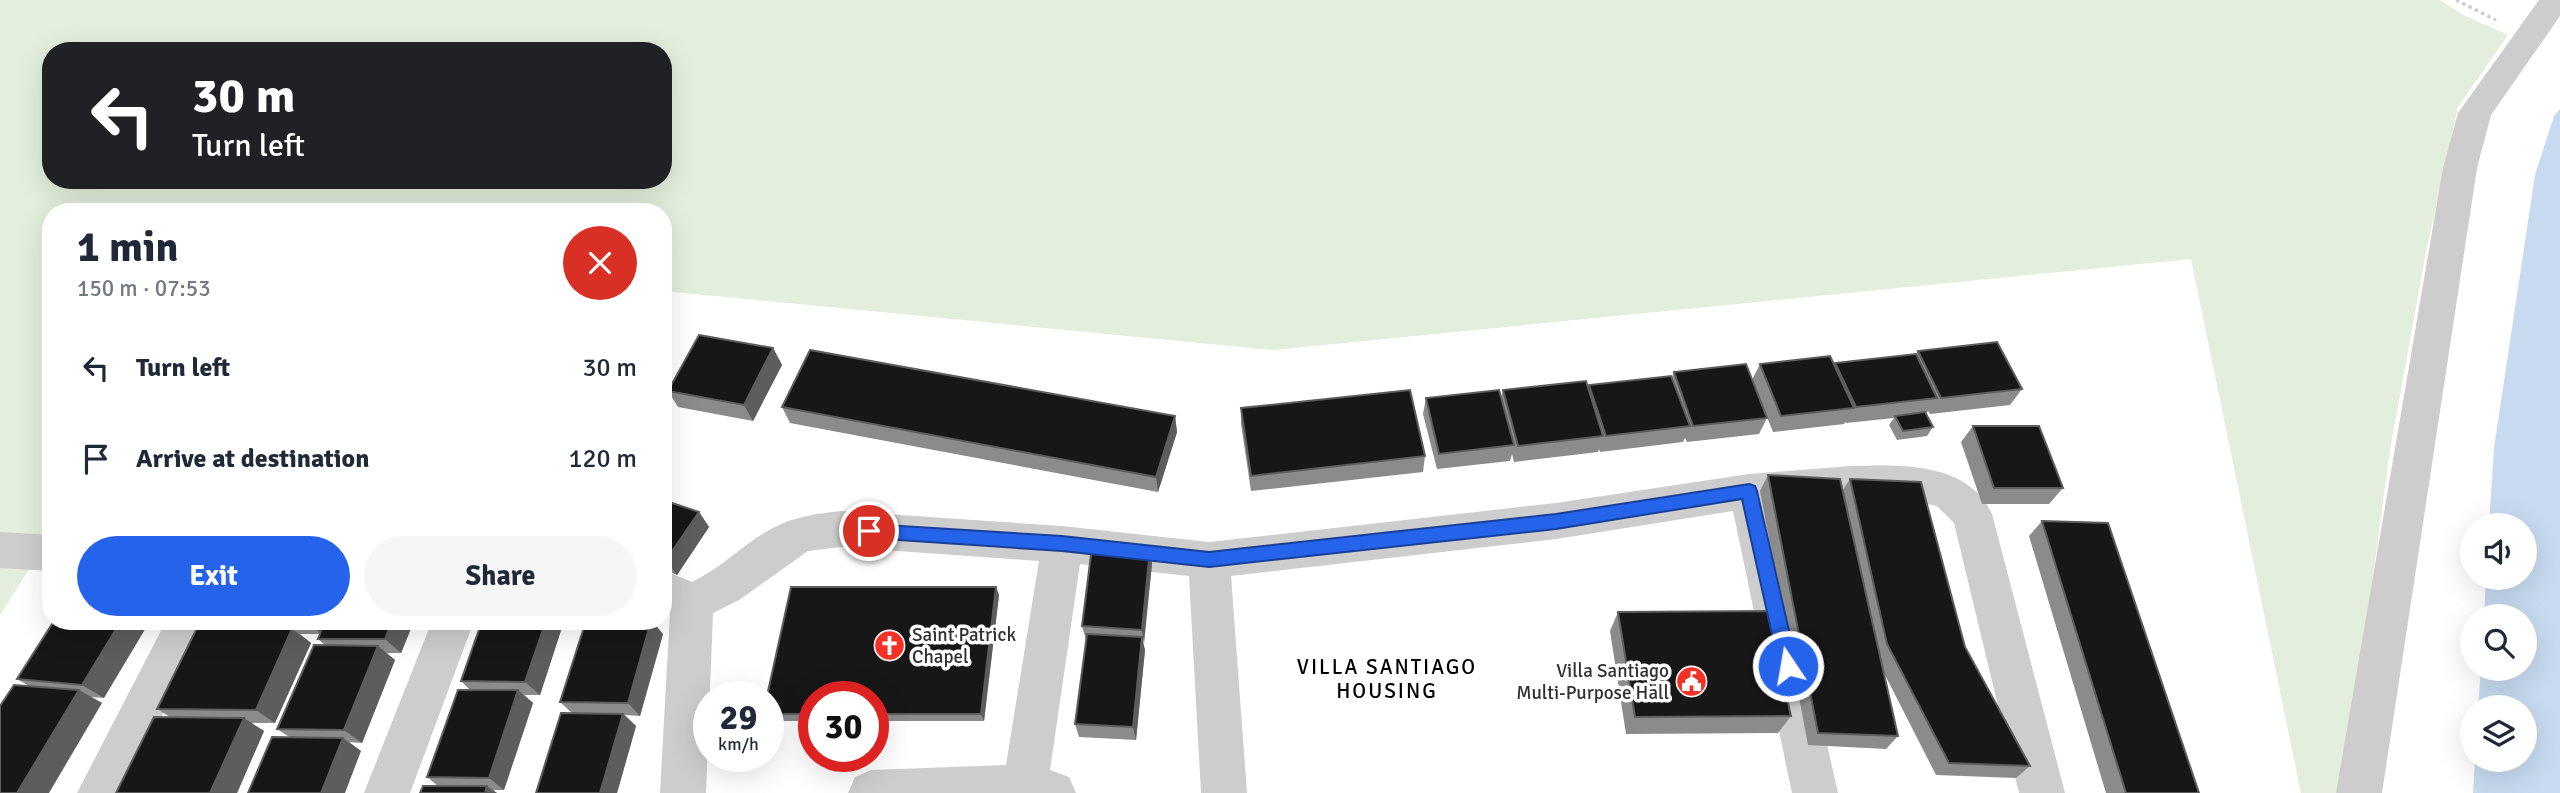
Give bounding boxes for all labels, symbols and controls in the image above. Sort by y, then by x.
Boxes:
text: 30 m [192,66,295,126]
icon: left [77,70,168,161]
text: Turn left [192,126,305,165]
text: 1 min [77,222,178,273]
button: close [563,226,637,300]
text: 150 m · 07:53 [77,274,211,303]
icon: left [77,349,115,387]
text: Turn left [136,352,230,384]
text: 30 m [582,352,637,384]
icon: arrive [77,440,115,478]
text: Arrive at destination [136,443,369,475]
text: 120 m [568,443,637,475]
pin [839,501,899,561]
icon: arrive [850,512,888,550]
map controls [2460,513,2537,772]
button: sound [2460,513,2537,590]
button: Exit [77,536,350,616]
button: Share [364,536,637,616]
button: search [2460,604,2537,681]
place label: Saint Patrick Chapel [912,623,1016,669]
church icon: Saint Patrick Chapel [872,629,906,663]
position arrow [1751,629,1825,703]
district label: VILLA SANTIAGO HOUSING [1297,654,1477,704]
place label: Villa Santiago Multi-Purpose Hall [1516,659,1669,705]
public building icon: Villa Santiago Multi-Purpose Hall [1675,665,1709,699]
speed limit sign: 30 [798,681,889,772]
button: layers [2460,695,2537,772]
text: 29 [720,696,757,739]
text: km/h [718,733,759,755]

